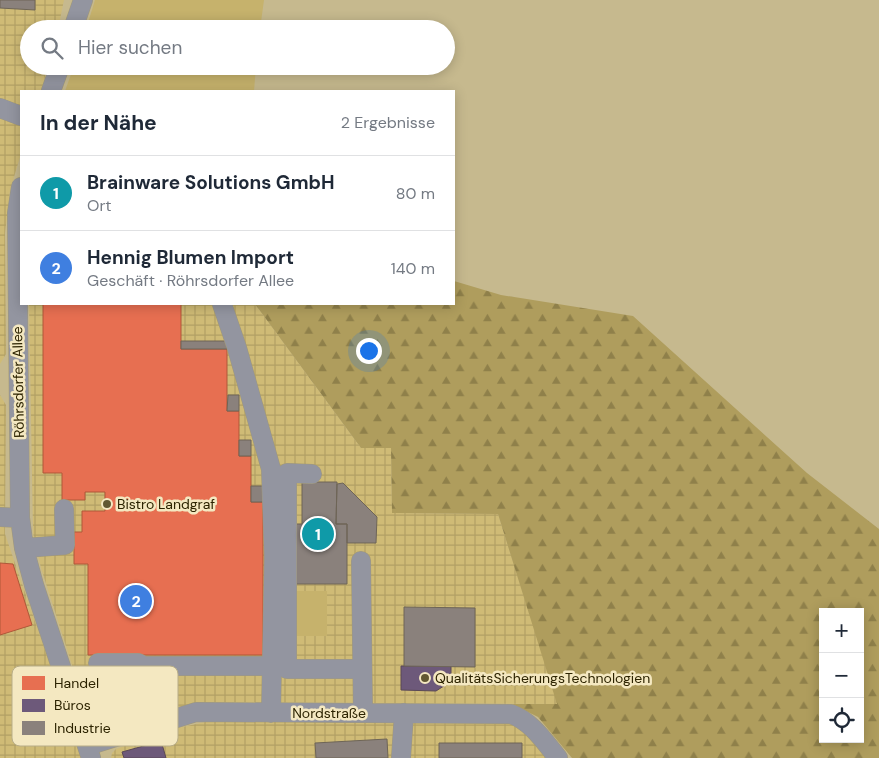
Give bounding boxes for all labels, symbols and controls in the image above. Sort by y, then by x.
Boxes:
search box [20,20,455,75]
icon: search [38,34,66,62]
text: Hier suchen [78,35,182,60]
text: In der Nähe [40,109,157,137]
text: 2 Ergebnisse [341,112,435,133]
text: Brainware Solutions GmbH [87,170,335,195]
text: 1 [53,183,59,204]
text: 80 m [396,183,435,204]
text: Ort [87,195,112,216]
text: Hennig Blumen Import [87,245,294,270]
text: 2 [51,258,61,279]
text: 140 m [391,258,435,279]
text: Geschäft · Röhrsdorfer Allee [87,270,294,291]
street label: Röhrsdorfer Allee [8,326,28,438]
your location [356,338,382,364]
place label: Bistro Landgraf [117,495,215,513]
marker: Bistro Landgraf [101,498,113,510]
pin: 1 [302,515,334,553]
pin: 2 [120,582,152,620]
map controls [819,608,864,743]
button: + [819,608,864,653]
button: − [819,653,864,698]
legend [12,666,178,746]
place label: QualitätsSicherungsTechnologien [435,669,650,687]
marker: QualitätsSicherungsTechnologien [419,672,431,684]
text: Handel [54,674,99,692]
text: Büros [54,696,91,714]
button: locate [819,698,864,743]
street label: Nordstraße [292,704,366,722]
text: Industrie [54,719,111,737]

